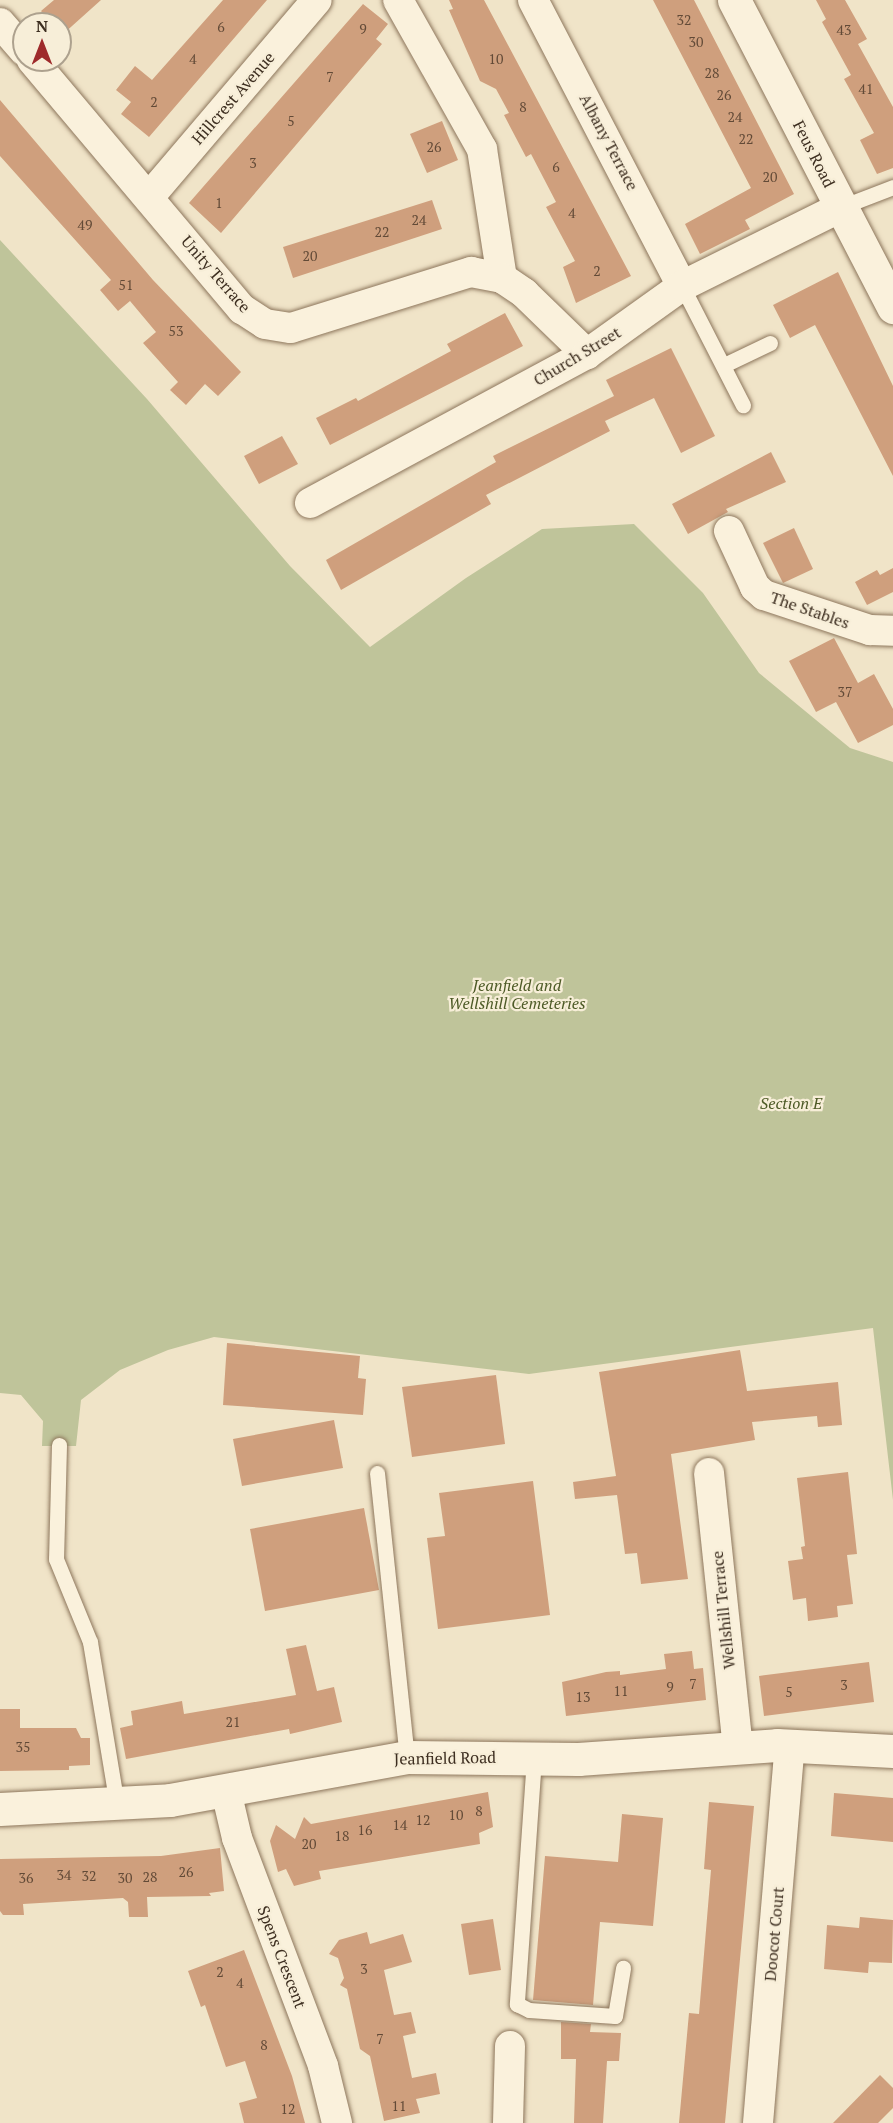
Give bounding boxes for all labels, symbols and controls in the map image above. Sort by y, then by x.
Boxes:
north arrow [12,12,72,72]
house number: 32 [677,12,691,28]
text: N [36,15,48,37]
house number: 6 [217,19,225,35]
house number: 9 [359,21,367,37]
house number: 43 [837,22,851,38]
house number: 30 [689,34,703,50]
street label: Hillcrest Avenue [187,48,279,148]
house number: 4 [189,51,197,67]
house number: 10 [489,51,503,67]
house number: 28 [705,65,719,81]
house number: 7 [326,69,334,85]
house number: 41 [859,81,873,97]
house number: 26 [717,87,731,103]
street label: Albany Terrace [576,90,642,194]
house number: 2 [150,94,158,110]
house number: 8 [519,99,527,115]
house number: 24 [728,109,742,125]
house number: 5 [287,113,295,129]
street label: Feus Road [789,117,839,191]
house number: 22 [739,131,753,147]
house number: 26 [427,139,441,155]
house number: 3 [249,155,257,171]
house number: 6 [552,159,560,175]
house number: 20 [763,169,777,185]
house number: 1 [215,195,223,211]
house number: 4 [568,205,576,221]
house number: 24 [412,212,426,228]
house number: 49 [78,217,92,233]
house number: 22 [375,224,389,240]
street label: Unity Terrace [177,232,255,316]
house number: 20 [303,248,317,264]
house number: 2 [593,263,601,279]
house number: 51 [119,277,133,293]
street label: Church Street [530,322,624,390]
house number: 53 [169,323,183,339]
street label: The Stables [768,588,852,632]
house number: 37 [838,684,852,700]
park label: Jeanfield and Wellshill Cemeteries [448,975,586,1013]
park label: Section E [760,1093,822,1113]
street label: Wellshill Terrace [707,1550,739,1670]
house number: 7 [689,1676,697,1692]
house number: 3 [840,1677,848,1693]
house number: 9 [666,1679,674,1695]
house number: 11 [614,1683,628,1699]
house number: 5 [785,1684,793,1700]
house number: 13 [576,1689,590,1705]
house number: 21 [226,1714,240,1730]
house number: 35 [16,1739,30,1755]
street label: Jeanfield Road [394,1748,496,1768]
house number: 8 [475,1803,483,1819]
house number: 10 [449,1807,463,1823]
house number: 12 [416,1812,430,1828]
house number: 14 [393,1817,407,1833]
house number: 16 [358,1822,372,1838]
house number: 18 [335,1828,349,1844]
house number: 20 [302,1836,316,1852]
house number: 26 [179,1864,193,1880]
house number: 34 [57,1867,71,1883]
house number: 32 [82,1868,96,1884]
house number: 28 [143,1869,157,1885]
house number: 36 [19,1870,33,1886]
house number: 30 [118,1870,132,1886]
street label: Doocot Court [760,1886,788,1982]
street label: Spens Crescent [254,1903,310,2011]
house number: 3 [360,1961,368,1977]
house number: 2 [216,1964,224,1980]
house number: 4 [236,1975,244,1991]
house number: 7 [376,2031,384,2047]
house number: 8 [260,2037,268,2053]
house number: 11 [392,2098,406,2114]
house number: 12 [281,2101,295,2117]

